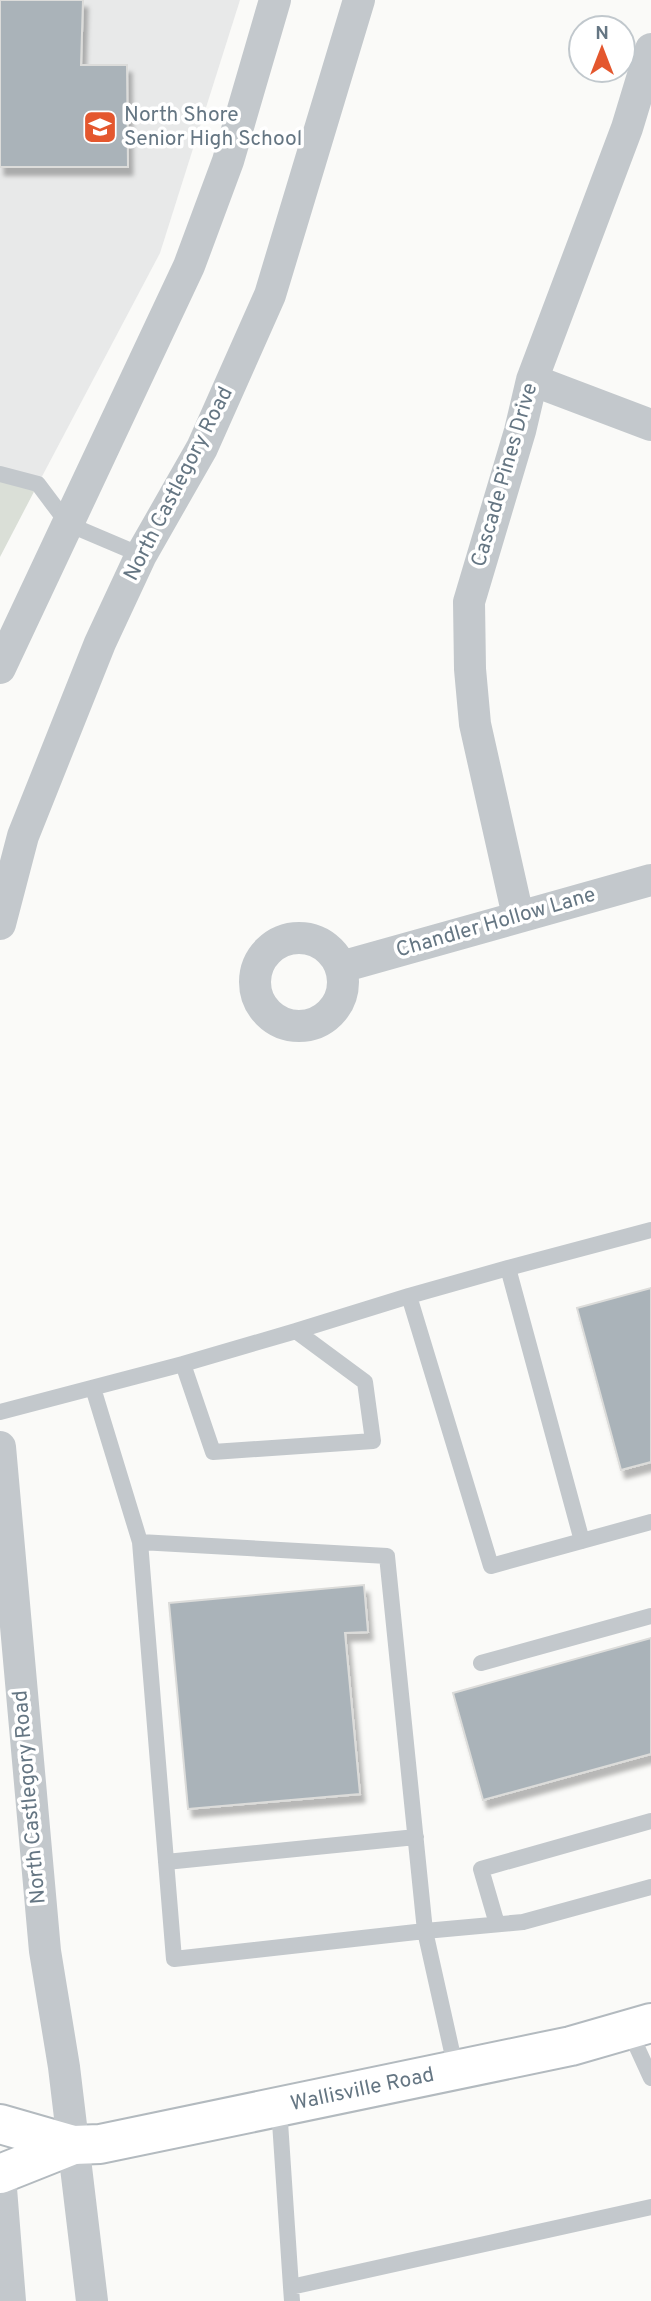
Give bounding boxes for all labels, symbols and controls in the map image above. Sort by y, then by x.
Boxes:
north arrow [567,14,637,84]
text: N [595,22,609,46]
place label: North Shore Senior High School [124,102,302,153]
school or university icon: North Shore Senior High School [81,108,119,146]
street label: Cascade Pines Drive [466,380,544,570]
street label: North Castlegory Road [118,382,240,586]
street label: Chandler Hollow Lane [393,882,599,964]
street label: North Castlegory Road [7,1689,53,1905]
street label: Wallisville Road [288,2061,437,2117]

